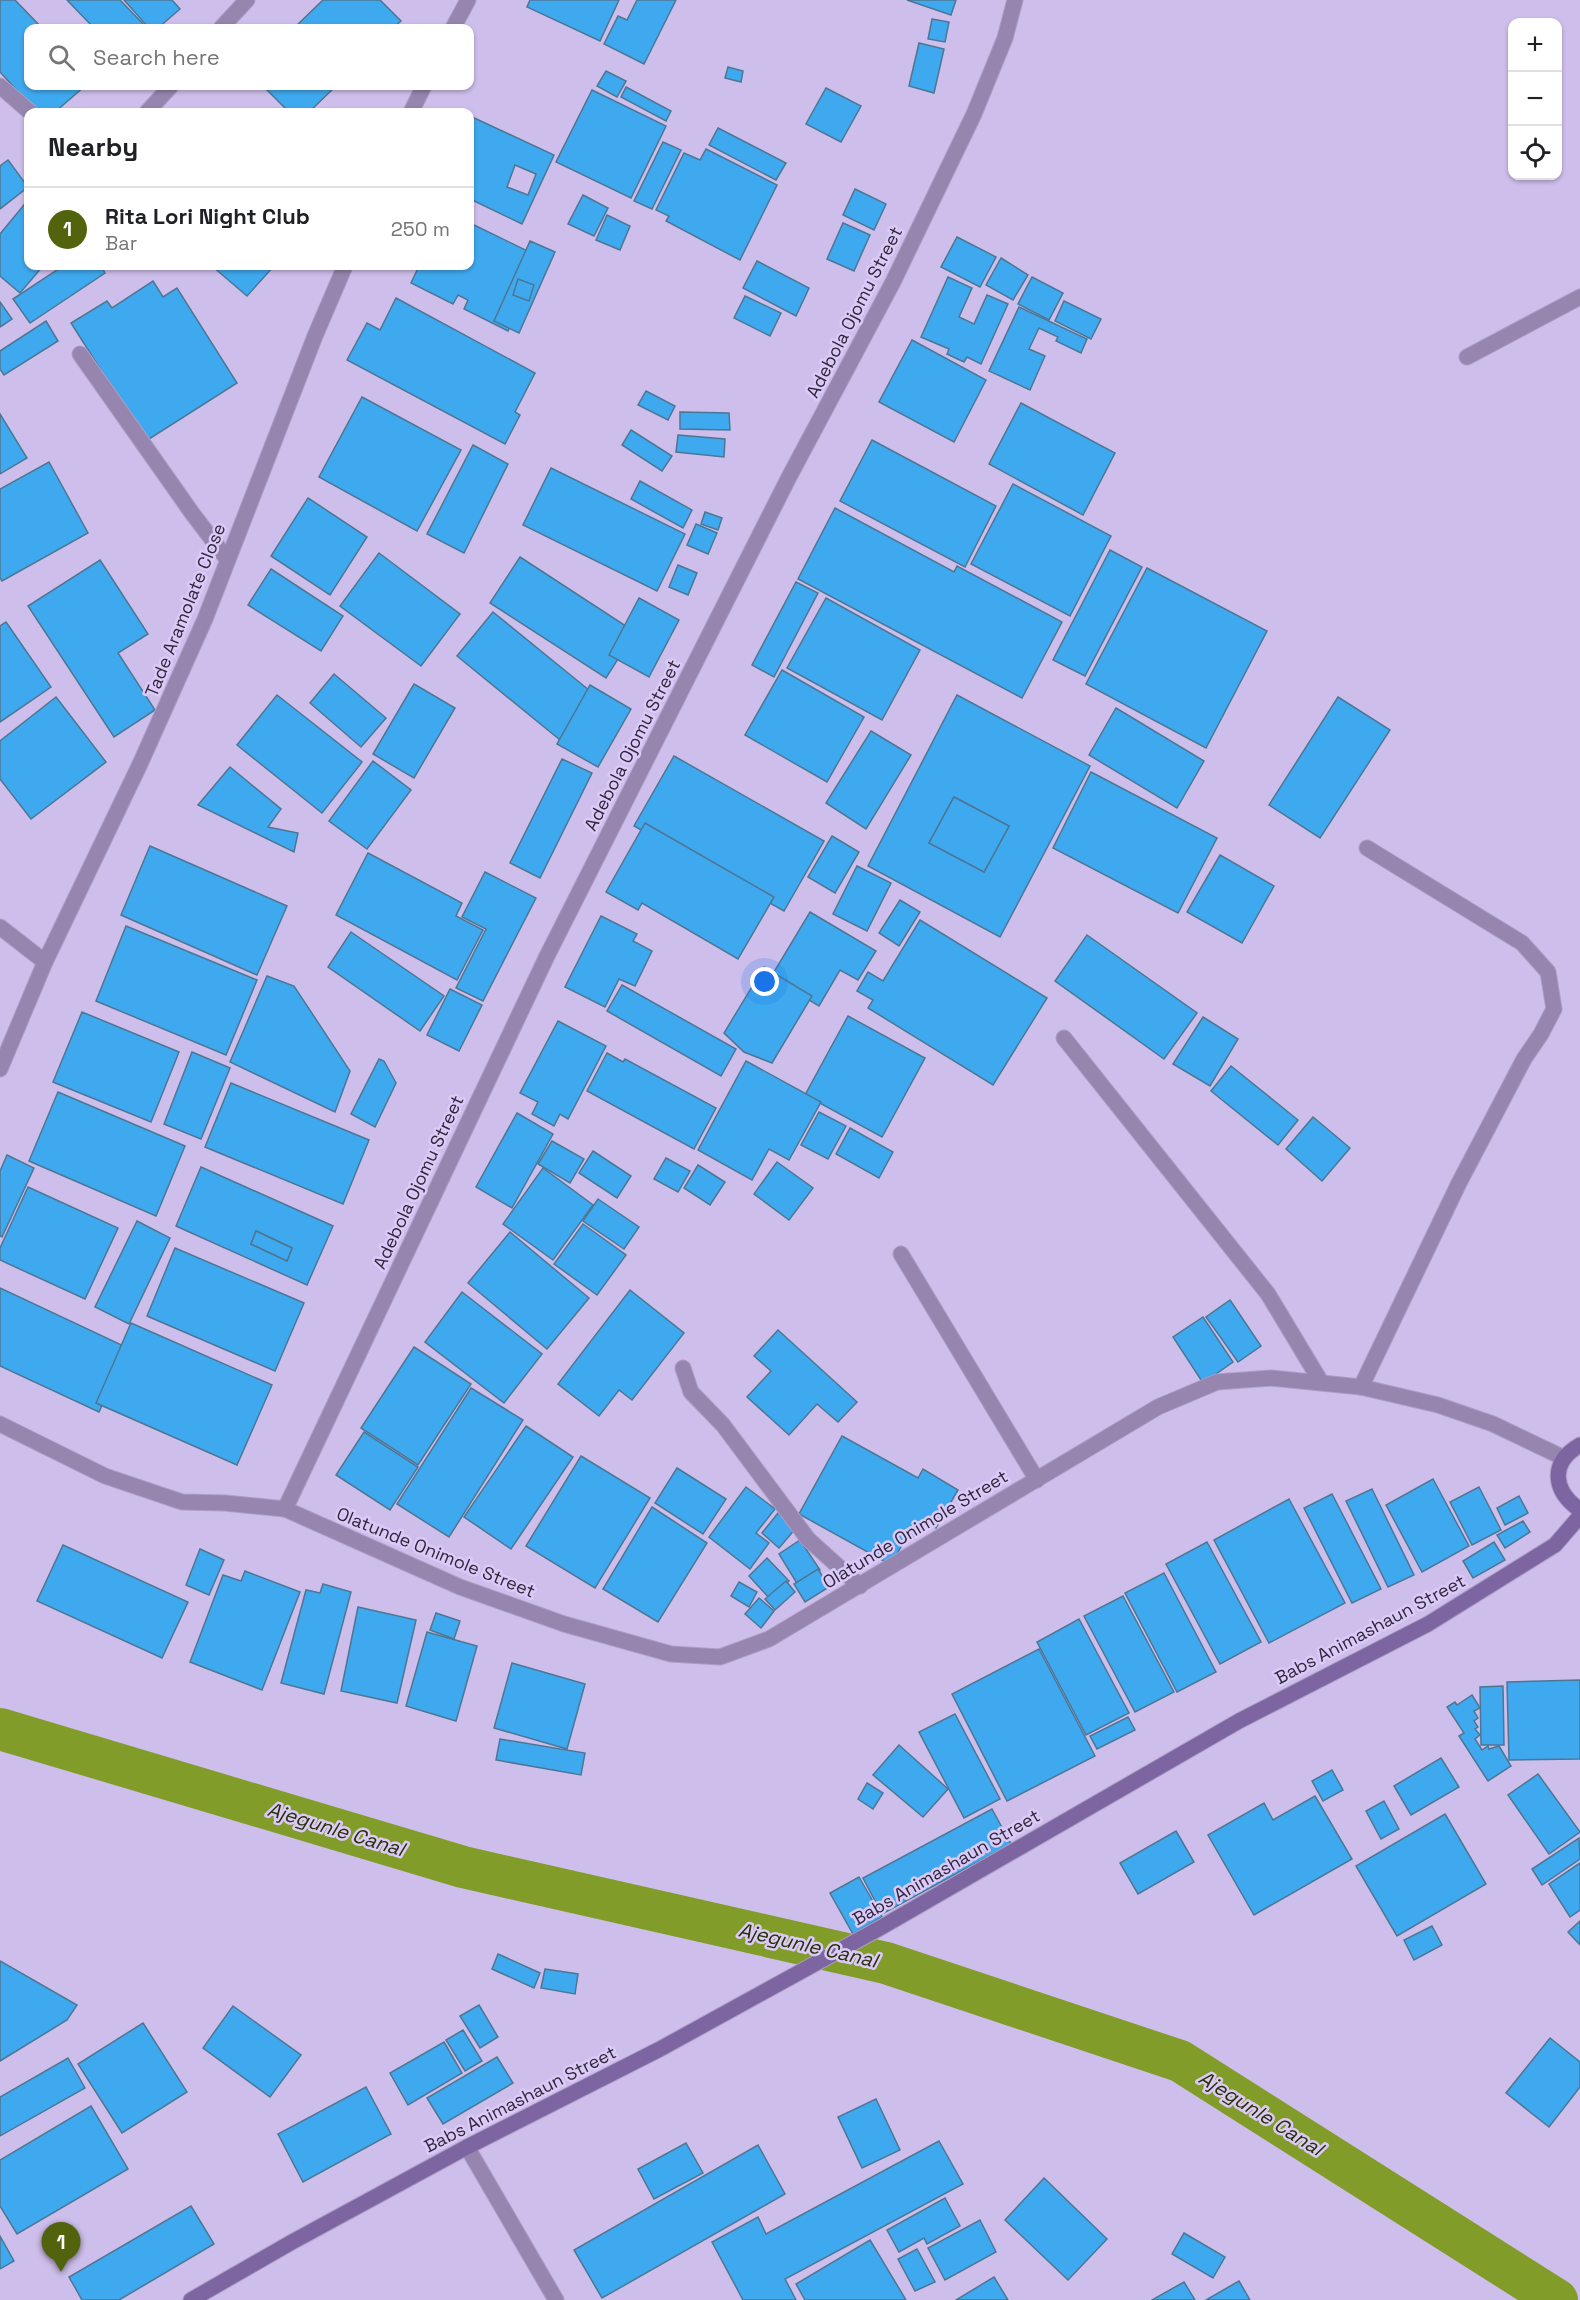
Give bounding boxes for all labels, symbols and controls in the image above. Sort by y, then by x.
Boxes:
map controls [1508,18,1562,180]
button: + [1508,18,1562,72]
search box [24,24,474,90]
icon: search [45,41,78,74]
text: Search here [93,43,220,71]
button: − [1508,72,1562,126]
button: locate [1508,126,1562,180]
text: Nearby [48,130,138,164]
text: Rita Lori Night Club [105,202,310,230]
text: 1 [63,216,72,242]
text: 250 m [391,216,450,242]
street label: Adebola Ojomu Street [801,222,907,402]
text: Bar [105,230,137,256]
street label: Tade Aramolate Close [140,520,230,700]
street label: Adebola Ojomu Street [579,655,685,835]
your location [750,967,779,996]
street label: Adebola Ojomu Street [368,1091,468,1273]
street label: Olatunde Onimole Street [818,1464,1012,1594]
street label: Olatunde Onimole Street [333,1502,539,1602]
street label: Babs Animashaun Street [1271,1569,1469,1689]
water label: Ajegunle Canal [264,1796,410,1863]
street label: Babs Animashaun Street [848,1804,1044,1930]
water label: Ajegunle Canal [736,1916,882,1974]
street label: Babs Animashaun Street [420,2040,620,2158]
water label: Ajegunle Canal [1194,2064,1330,2163]
pin: 1 [42,2222,80,2272]

